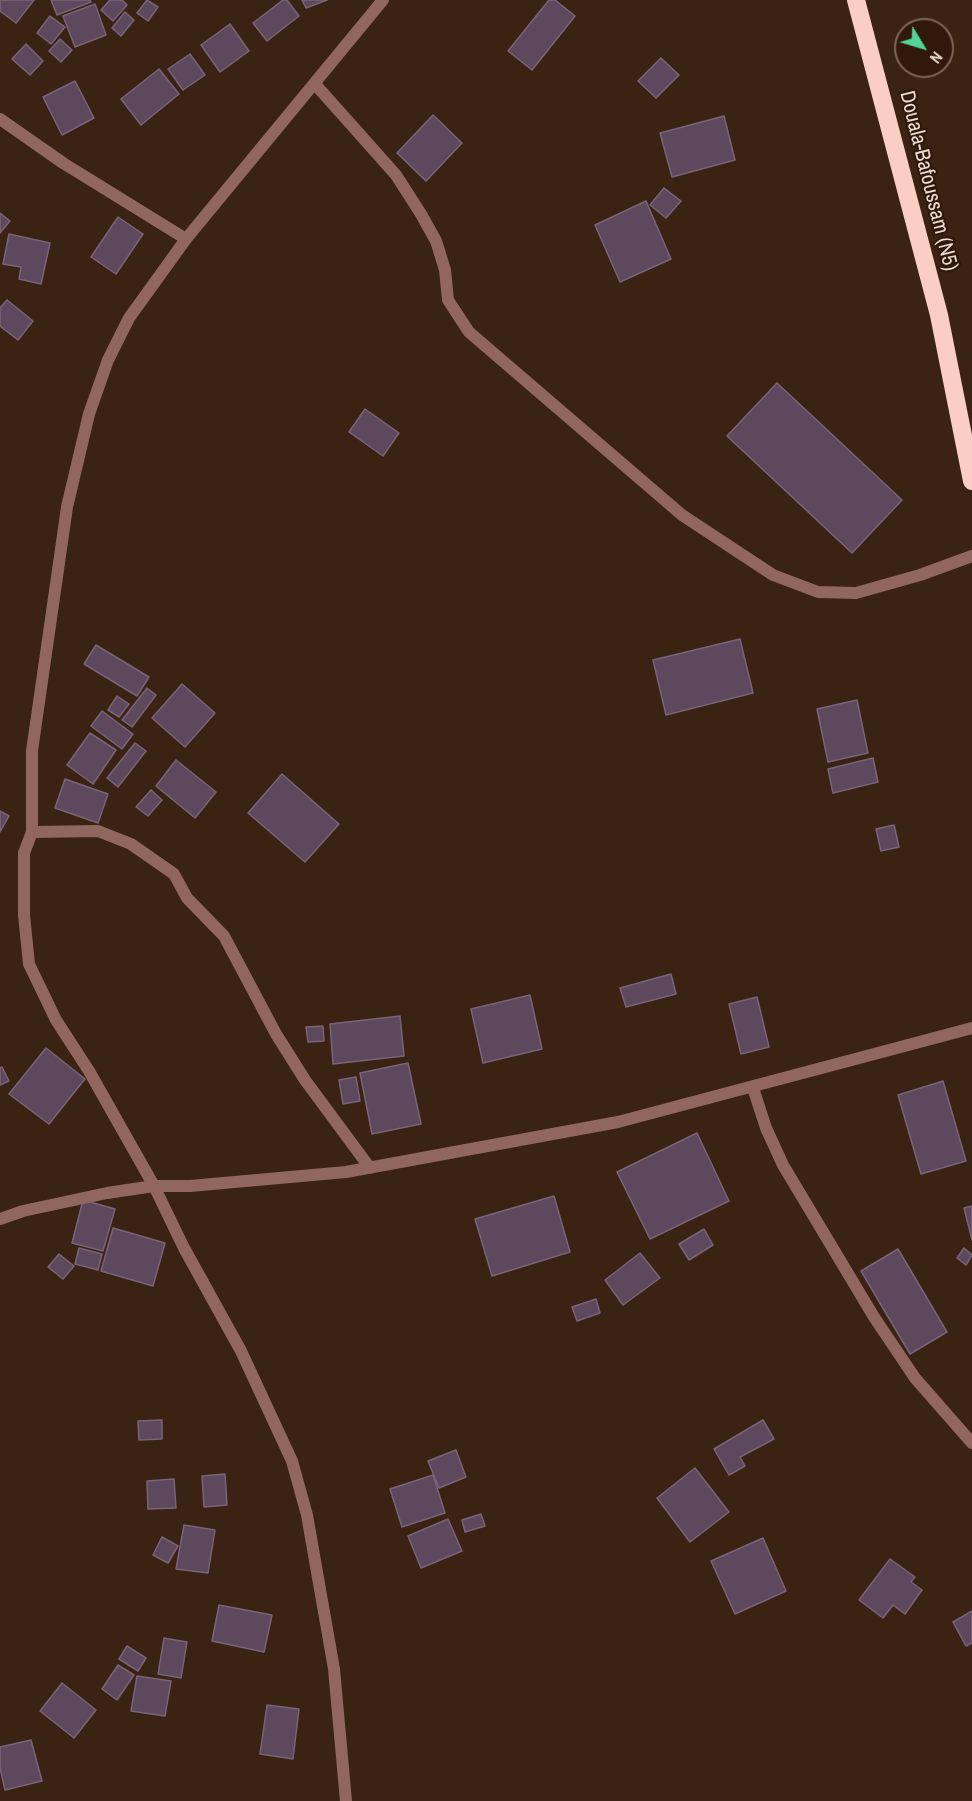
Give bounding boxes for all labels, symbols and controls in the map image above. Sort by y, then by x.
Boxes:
north arrow [894,18,954,78]
text: N [925,47,948,68]
street label: Douala-Bafoussam (N5) [893,88,963,274]

